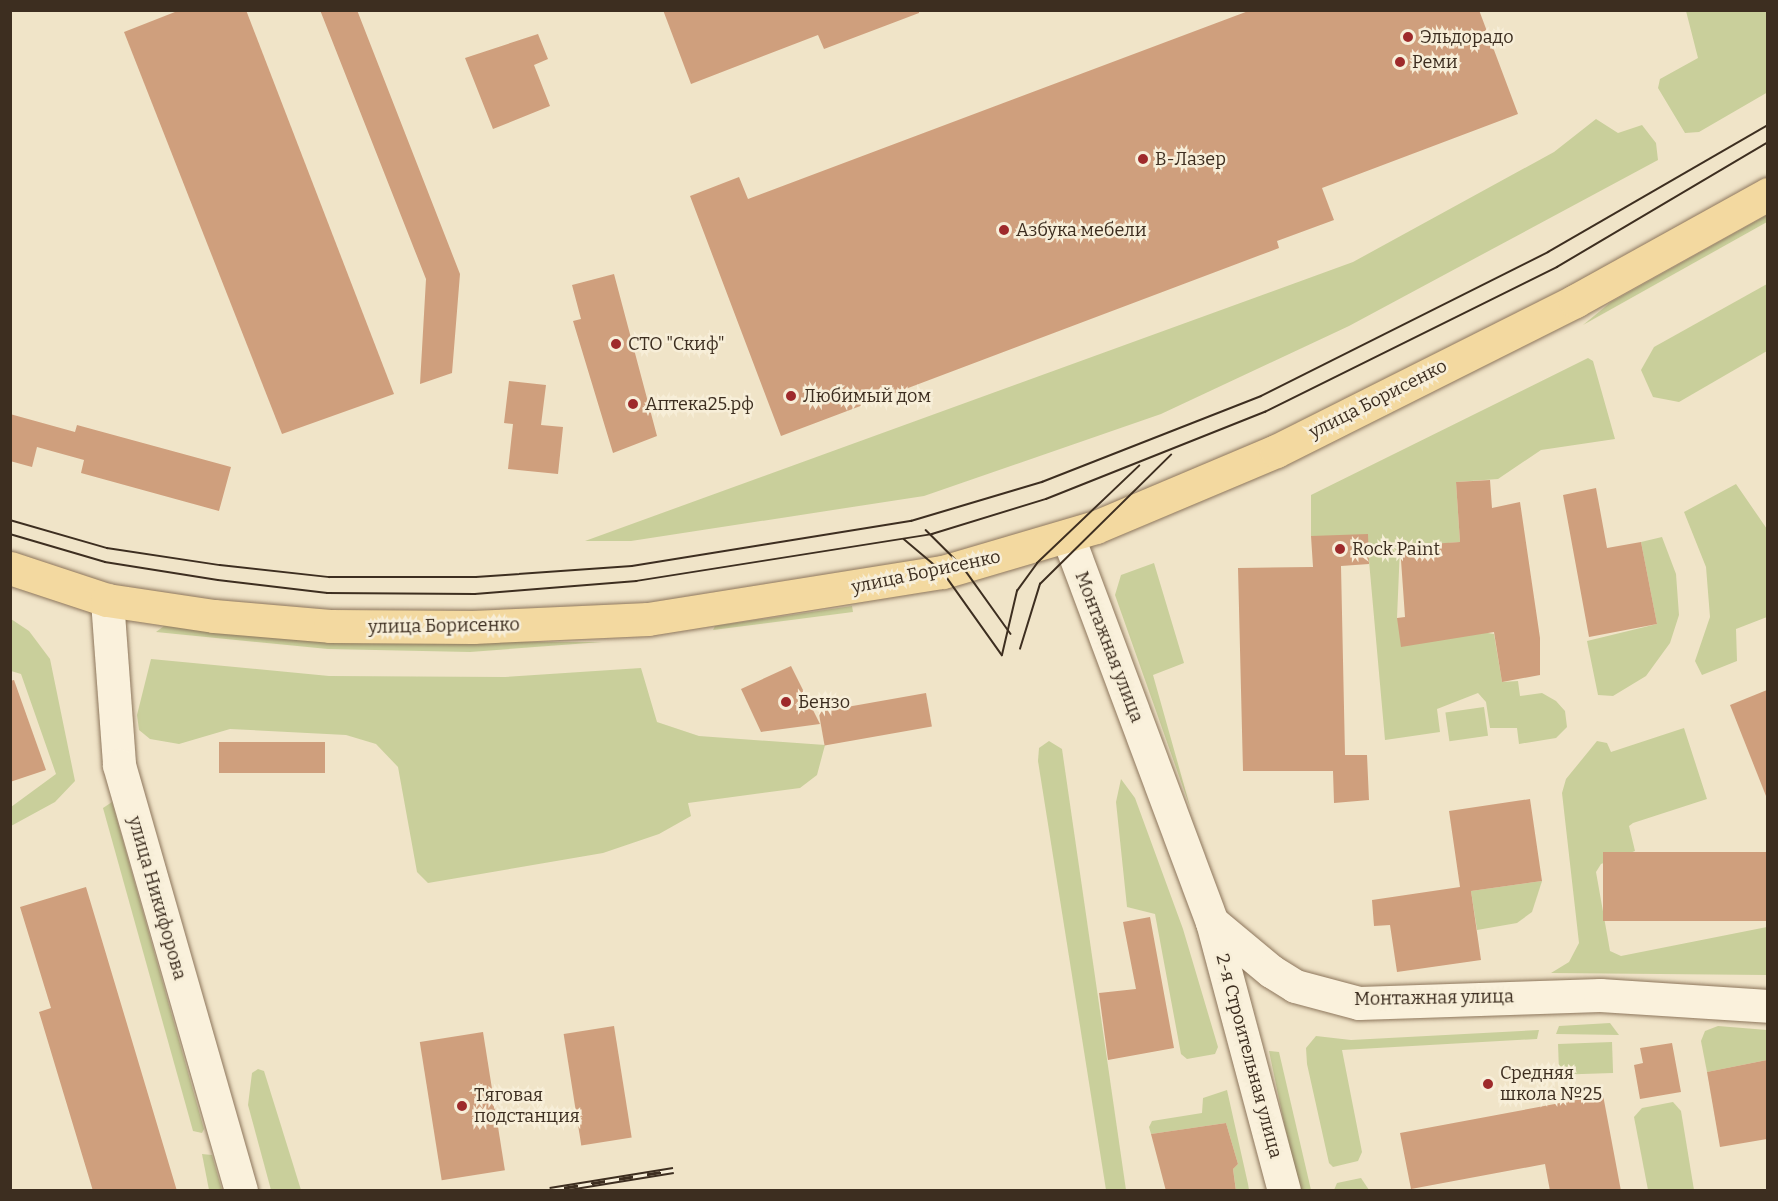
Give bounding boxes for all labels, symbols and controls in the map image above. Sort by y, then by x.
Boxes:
place label: Эльдорадо [1420,26,1514,48]
marker: Эльдорадо [1401,30,1415,44]
place label: Реми [1412,51,1458,73]
marker: Реми [1393,55,1407,69]
place label: В-Лазер [1155,148,1226,170]
marker: В-Лазер [1136,152,1150,166]
place label: Азбука мебели [1016,219,1147,241]
marker: Азбука мебели [997,223,1011,237]
place label: СТО "Скиф" [628,333,725,355]
marker: СТО "Скиф" [609,337,623,351]
street label: улица Борисенко [1306,355,1450,443]
place label: Любимый дом [803,385,931,407]
marker: Любимый дом [784,389,798,403]
place label: Аптека25.рф [645,393,754,415]
marker: Аптека25.рф [626,397,640,411]
place label: Rock Paint [1352,538,1440,560]
marker: Rock Paint [1333,542,1347,556]
street label: улица Борисенко [850,546,1002,598]
street label: Монтажная улица [1070,569,1148,725]
street label: улица Борисенко [368,614,520,638]
place label: Бензо [798,691,850,713]
marker: Бензо [779,695,793,709]
street label: улица Никифорова [123,814,191,982]
street label: 2-я Строительная улица [1211,951,1287,1161]
street label: Монтажная улица [1354,986,1514,1010]
place label: Средняя школа №25 [1500,1063,1602,1106]
marker: Средняя школа №25 [1481,1077,1495,1091]
place label: Тяговая подстанция [474,1085,580,1128]
marker: Тяговая подстанция [455,1099,469,1113]

